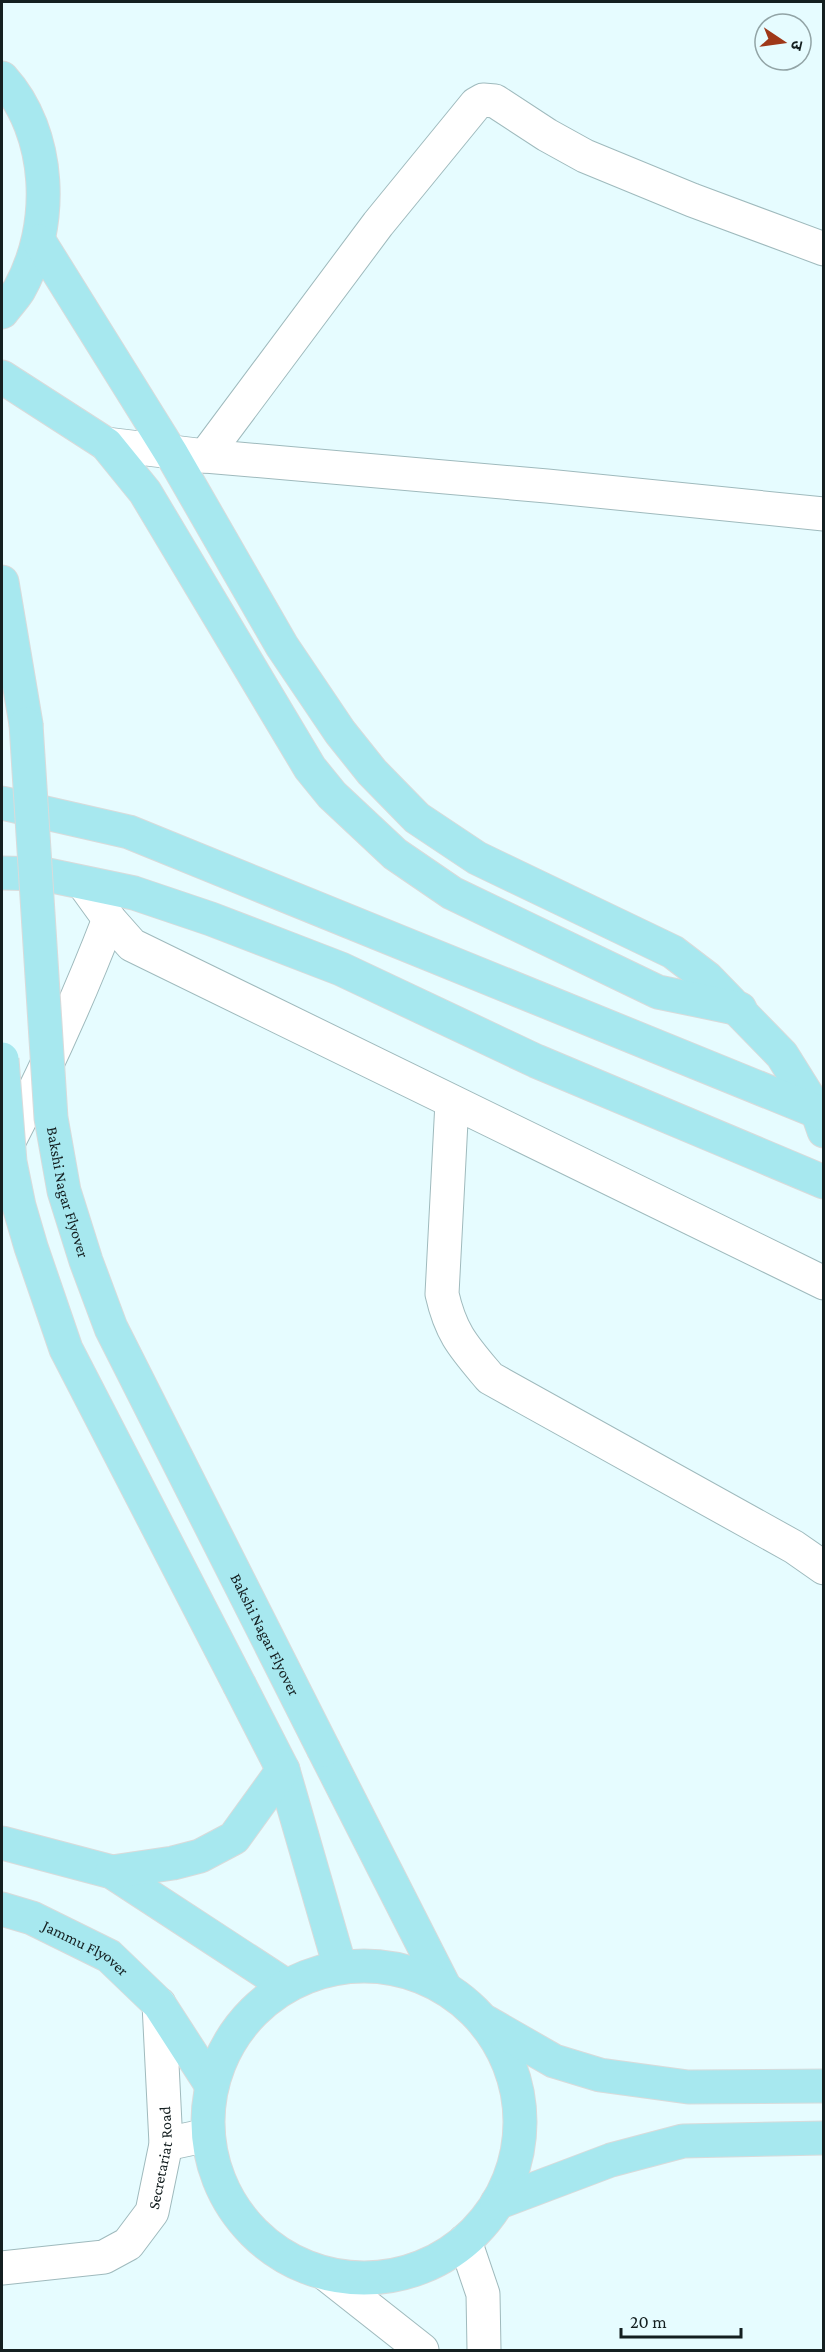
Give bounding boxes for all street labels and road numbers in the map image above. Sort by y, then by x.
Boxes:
street label: Bakshi Nagar Flyover [44,1125,93,1260]
street label: Bakshi Nagar Flyover [227,1571,303,1699]
street label: Jammu Flyover [38,1916,132,1979]
street label: Secretariat Road [145,2105,175,2211]

